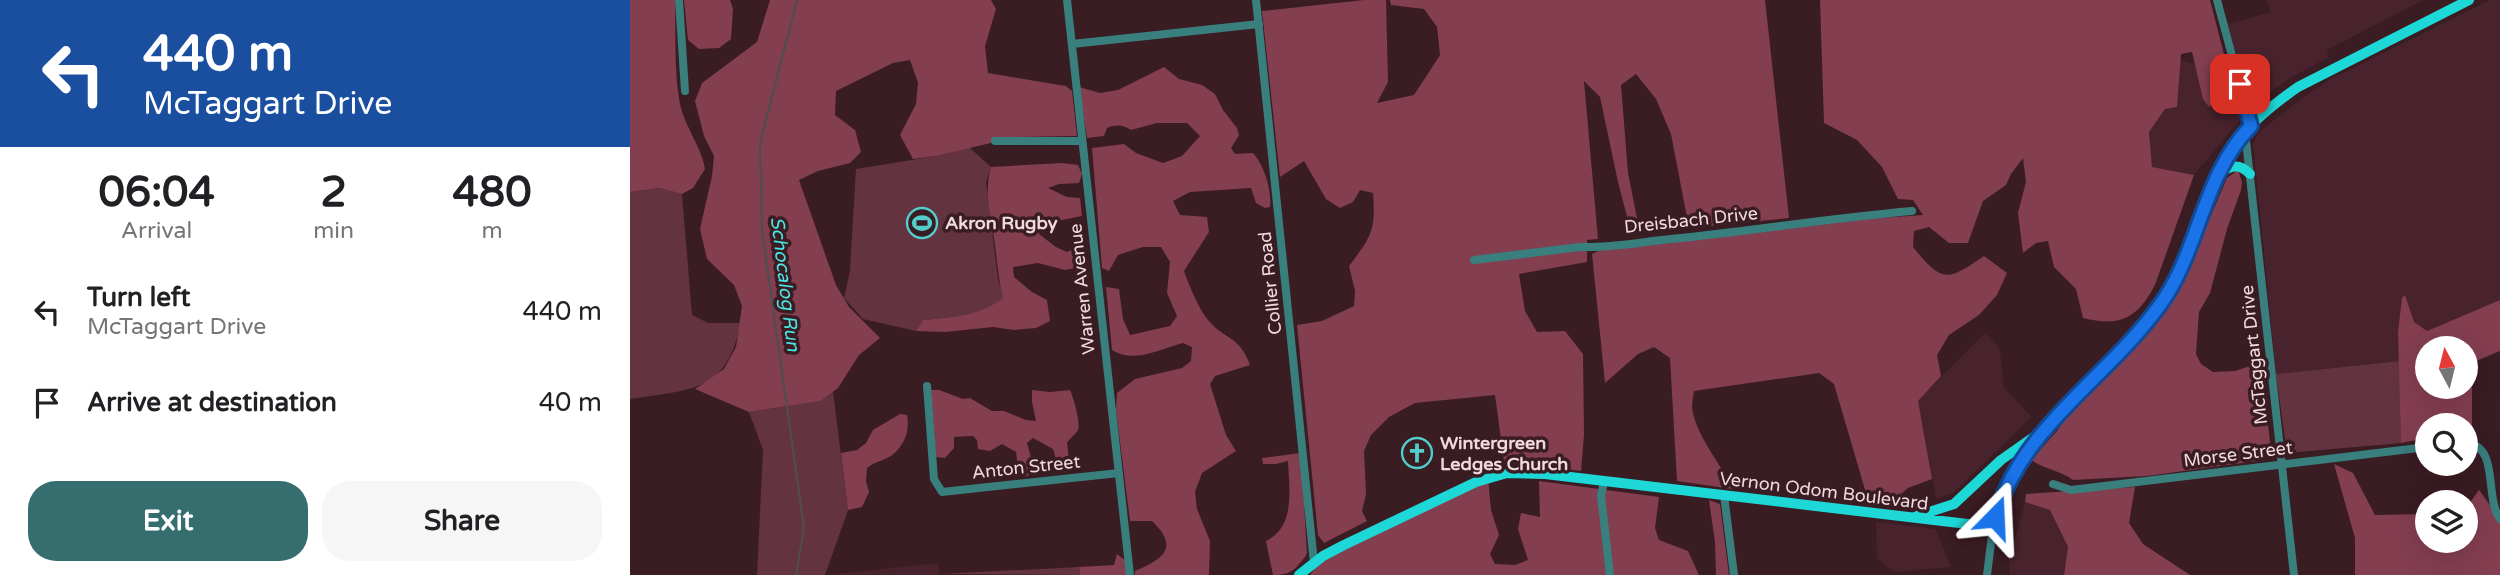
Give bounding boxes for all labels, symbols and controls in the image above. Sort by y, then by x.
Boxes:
text: 440 m [143,25,293,84]
icon: left [28,28,119,119]
pin [2210,54,2270,114]
icon: arrive [2221,65,2259,103]
text: McTaggart Drive [143,85,392,123]
text: 06:04 [98,167,215,218]
text: 2 [320,167,347,218]
text: 480 [452,167,532,218]
street label: Dreisbach Drive [1623,202,1759,238]
sports icon: Akron Rugby [905,206,939,240]
place label: Akron Rugby [945,212,1058,234]
water label: Schocalog Run [766,215,804,353]
text: Arrival [121,217,192,245]
text: min [313,217,354,245]
text: m [481,217,503,245]
street label: Warren Avenue [1064,223,1100,355]
street label: Collier Road [1254,230,1286,336]
text: Turn left [87,282,190,313]
street label: McTaggart Drive [2236,284,2272,426]
icon: left [28,293,66,331]
text: 440 m [522,296,602,327]
text: McTaggart Drive [87,313,266,341]
north arrow [2415,336,2478,399]
map controls [2415,336,2478,553]
icon: arrive [28,384,66,422]
text: Arrive at destination [87,387,337,418]
text: 40 m [539,387,602,418]
button: search [2415,413,2478,476]
place label: Wintergreen Ledges Church [1440,432,1568,475]
church icon: Wintergreen Ledges Church [1400,436,1434,470]
street label: Morse Street [2182,436,2294,472]
street label: Anton Street [971,450,1081,484]
street label: Vernon Odom Boulevard [1718,467,1930,515]
position arrow [1958,480,2032,554]
button: Exit [28,481,308,561]
button: Share [322,481,602,561]
button: layers [2415,490,2478,553]

